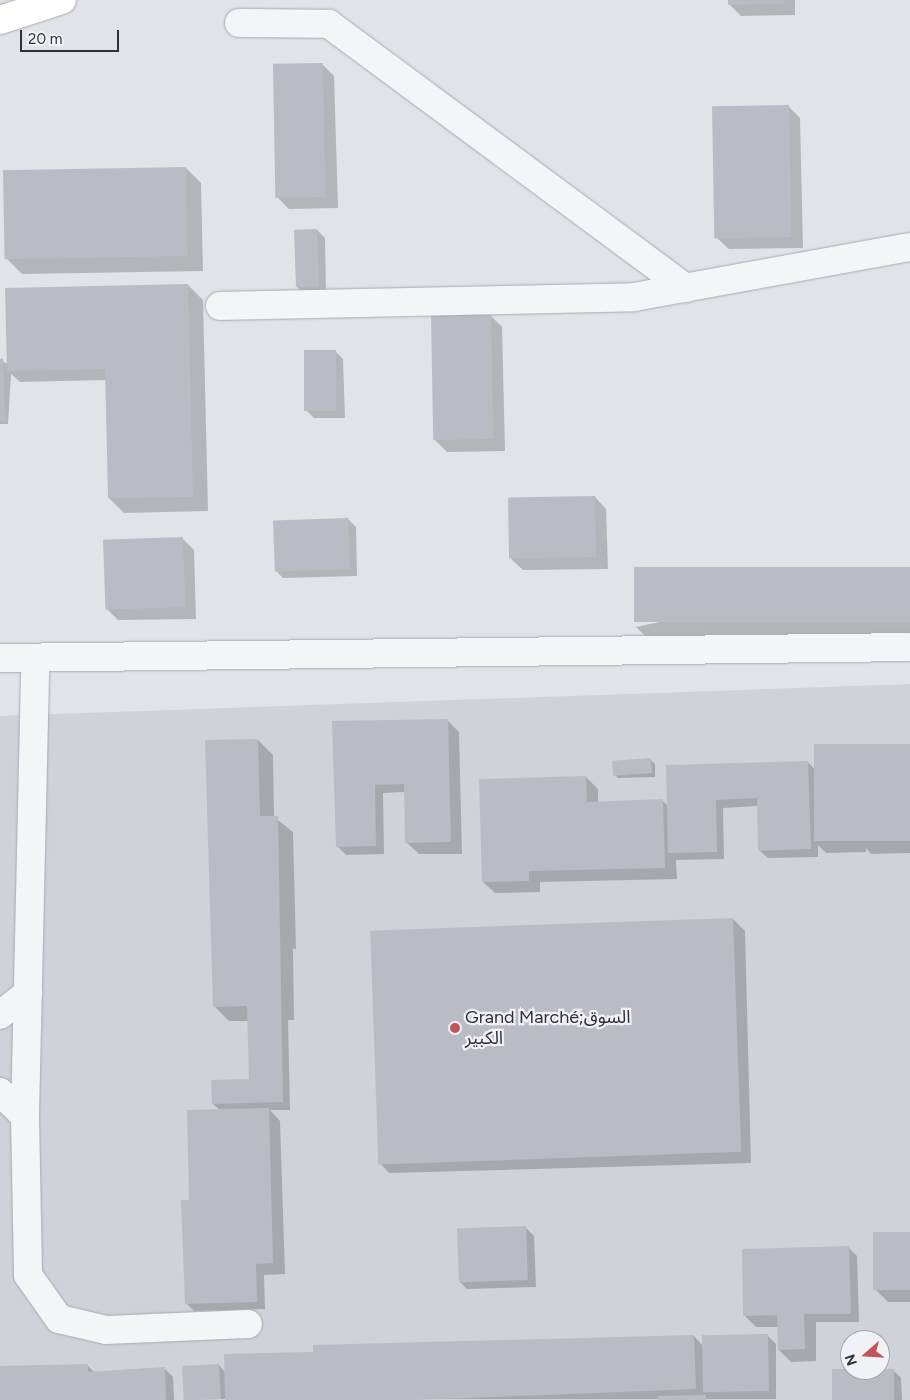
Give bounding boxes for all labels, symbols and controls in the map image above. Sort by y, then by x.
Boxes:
scale bar [22,20,121,52]
text: 20 m [28,30,62,48]
place label: Grand Marché;السوق الكبير [465,1007,630,1050]
marker: Grand Marché;السوق الكبير [449,1022,461,1034]
north arrow [840,1330,890,1380]
text: N [841,1352,861,1368]

